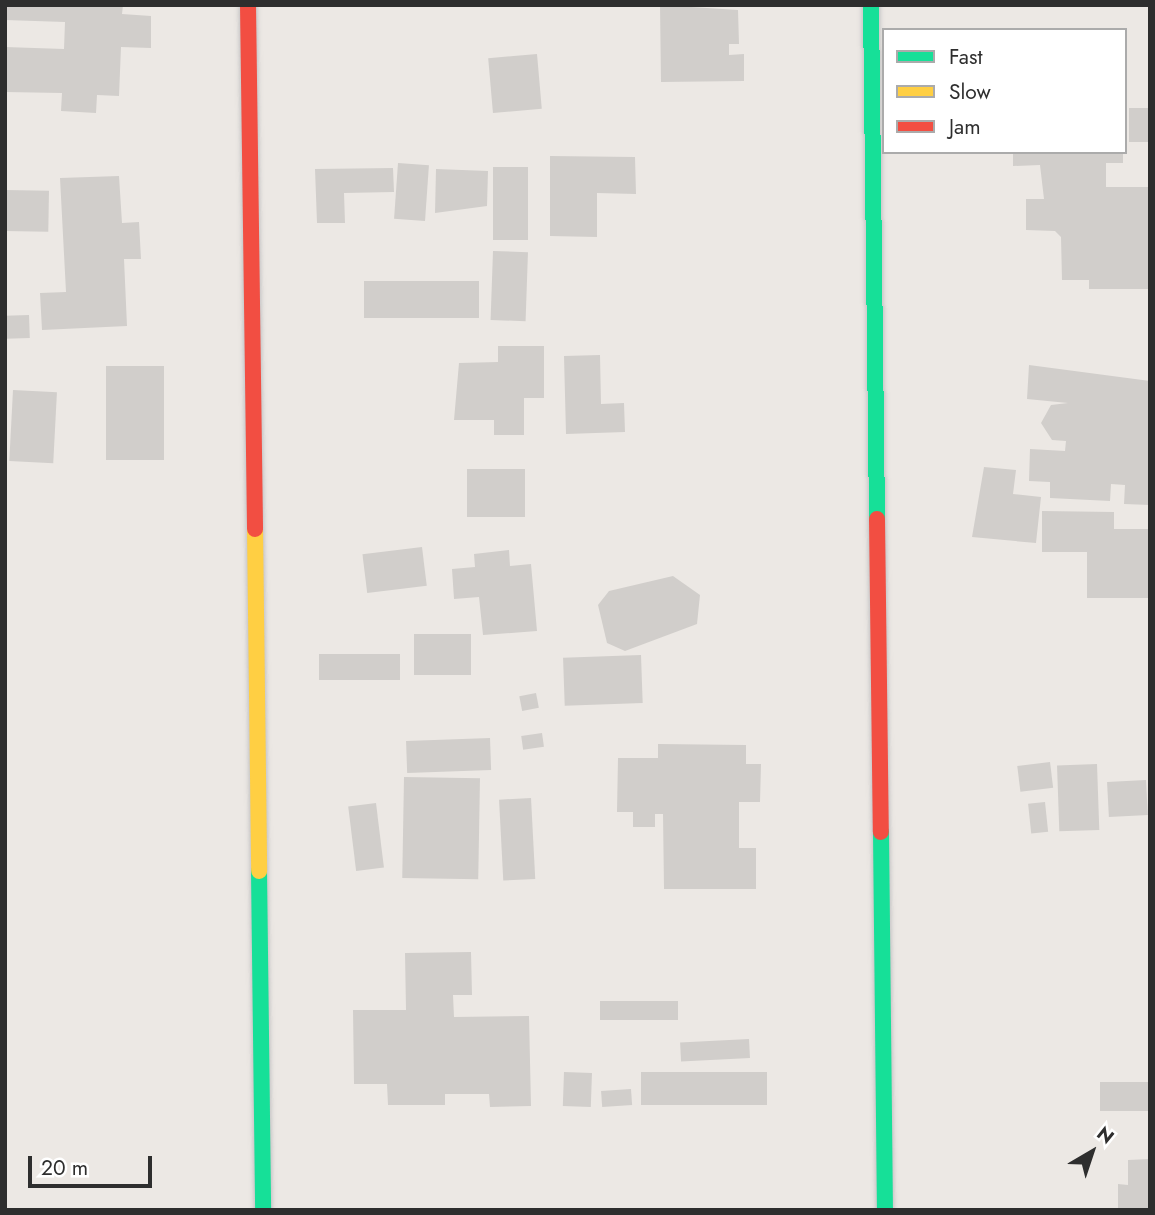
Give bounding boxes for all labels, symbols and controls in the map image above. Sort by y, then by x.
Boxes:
legend [882,28,1127,154]
text: Fast [949,42,982,72]
text: Slow [949,77,991,107]
text: Jam [949,112,981,142]
north arrow [1057,1117,1127,1187]
text: N [1091,1120,1120,1151]
scale bar [32,1142,156,1186]
text: 20 m [41,1153,88,1183]

